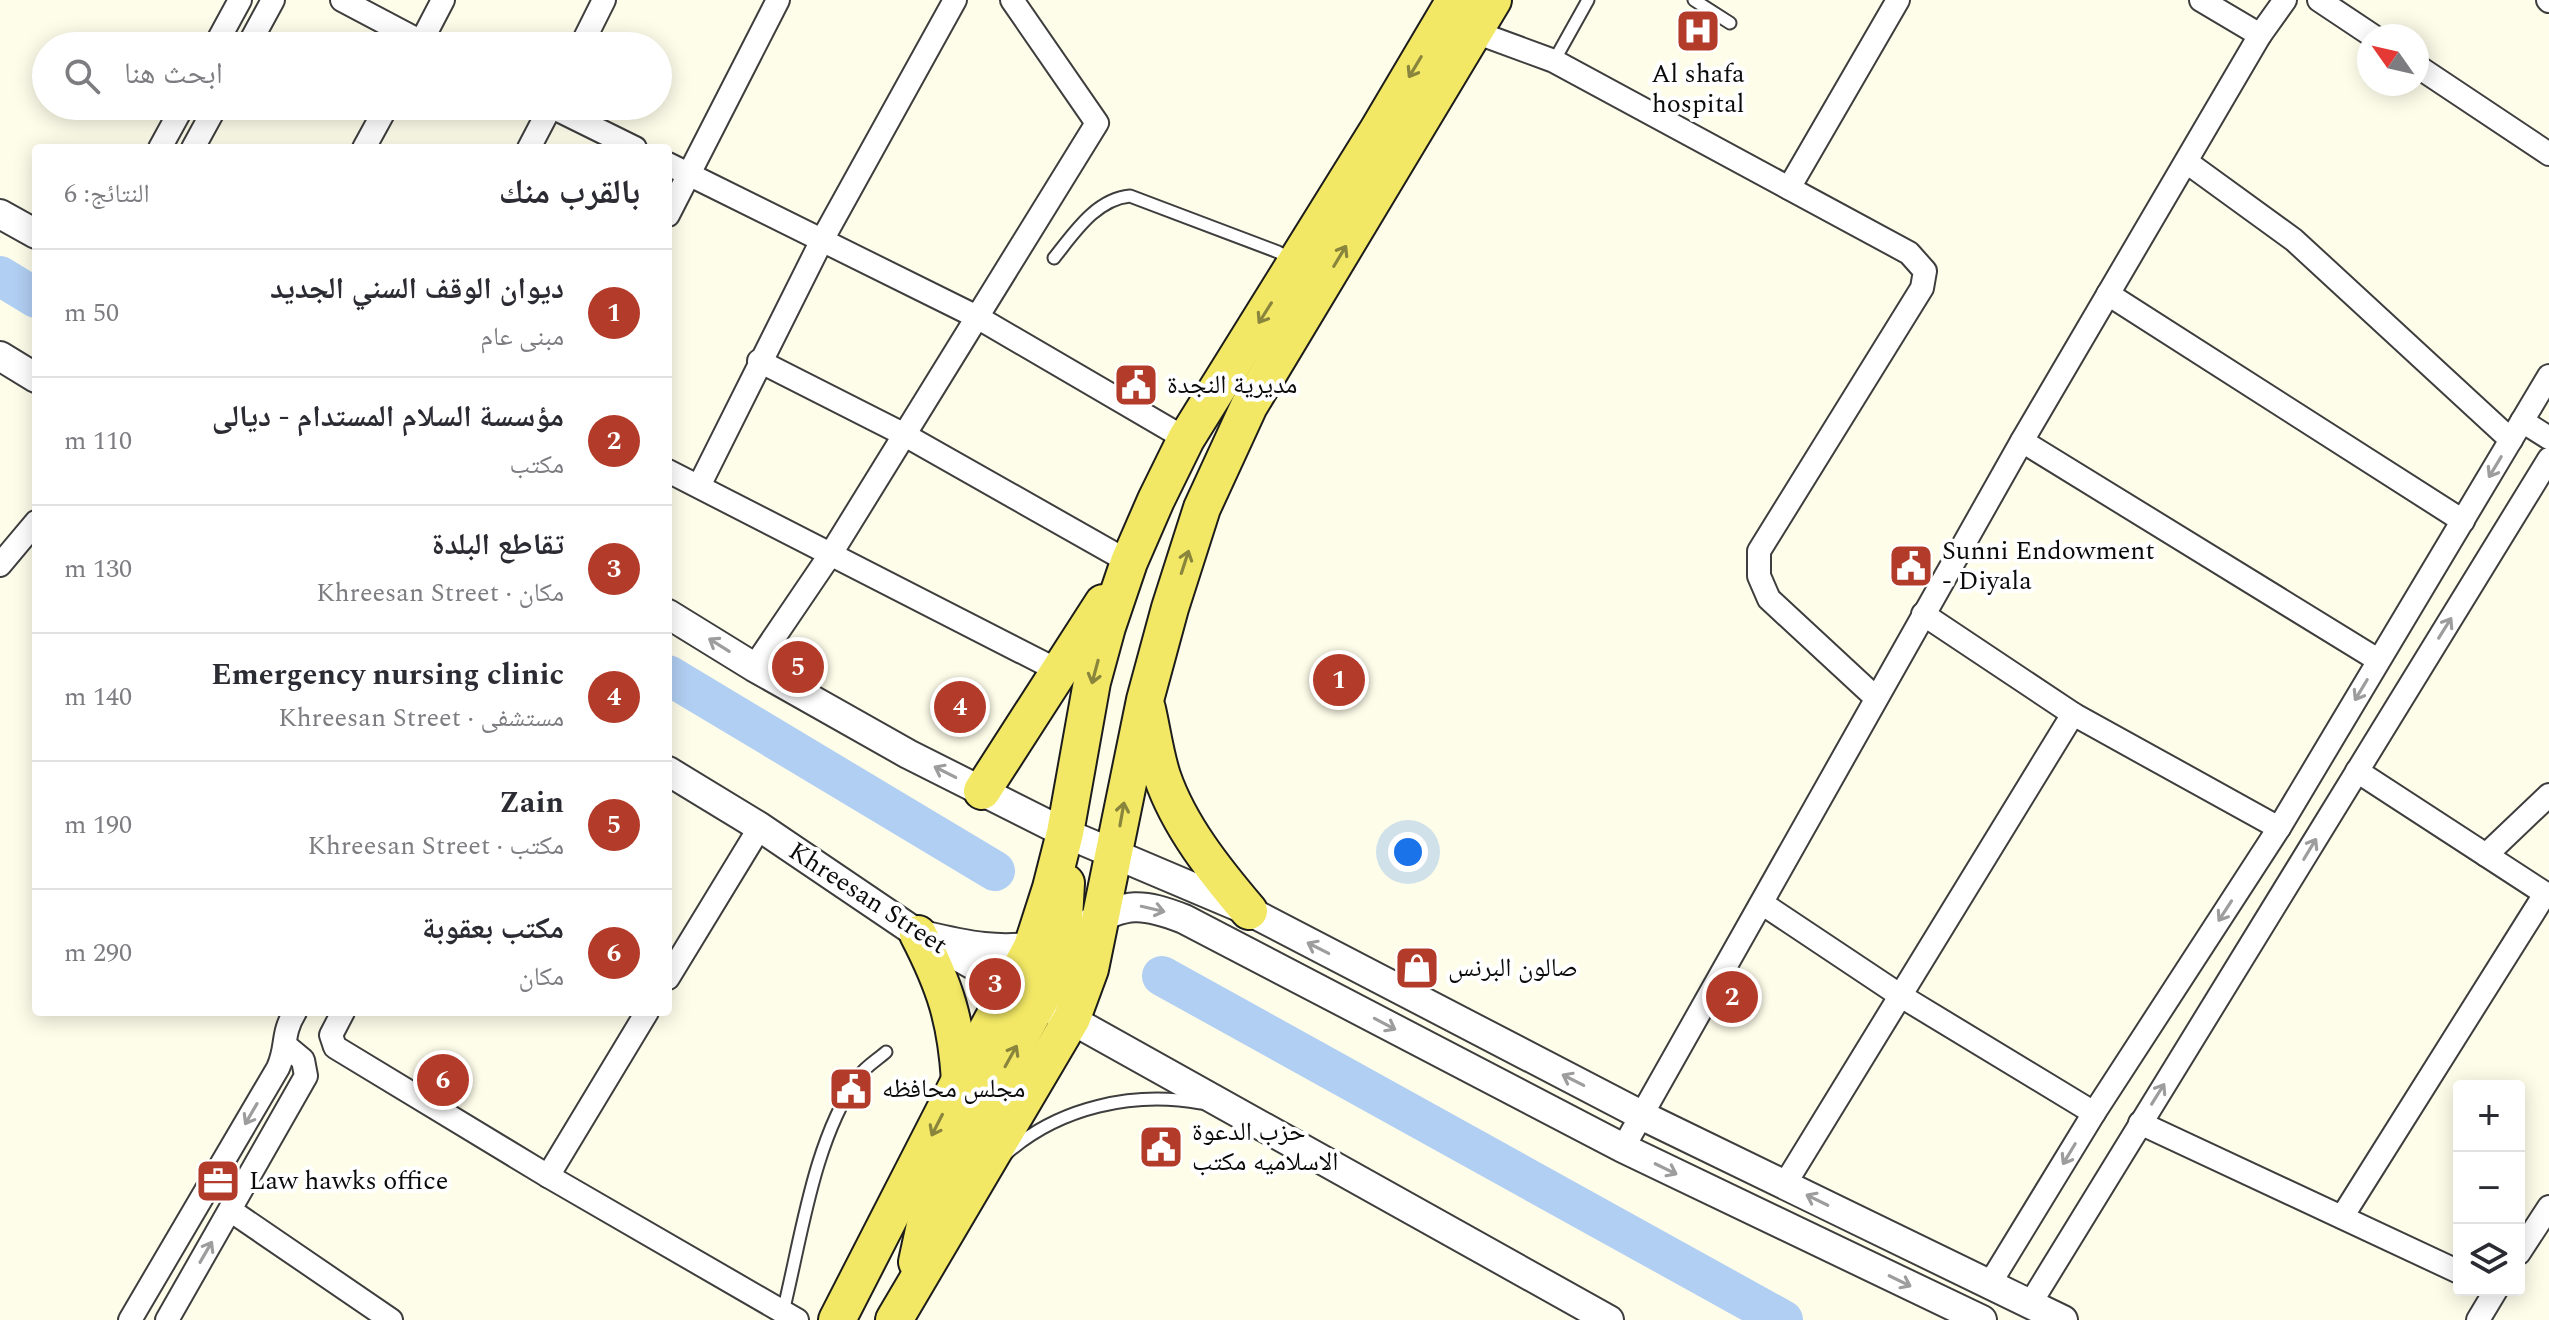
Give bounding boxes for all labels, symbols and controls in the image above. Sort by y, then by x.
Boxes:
hospital icon: Al shafa hospital [1674,7,1722,55]
north arrow [2357,24,2429,96]
search box [32,32,672,120]
text: ابحث هنا [124,51,223,97]
icon: search [60,54,104,98]
place label: Al shafa hospital [1651,54,1745,124]
one-way arrow [1407,55,1423,78]
text: بالقرب منك [499,167,640,219]
text: النتائج: 6 [64,174,150,214]
one-way arrow [1332,245,1348,268]
text: ديوان الوقف السني الجديد [270,266,564,312]
text: 50 m [64,293,119,333]
text: 1 [607,293,621,333]
one-way arrow [1257,301,1273,324]
text: مبنى عام [480,317,564,357]
public building icon: مديرية النجدة [1112,361,1160,409]
place label: مديرية النجدة [1167,365,1297,405]
text: مؤسسة السلام المستدام - ديالى [212,394,564,440]
text: 110 m [64,421,132,461]
text: 2 [607,421,621,461]
text: مكتب [510,445,564,485]
one-way arrow [2487,455,2503,478]
text: تقاطع البلدة [432,522,564,568]
place label: Sunni Endowment - Diyala [1942,531,2155,601]
public building icon: Sunni Endowment - Diyala [1887,542,1935,590]
text: 130 m [64,549,132,589]
text: 3 [607,549,621,589]
one-way arrow [1178,549,1193,575]
text: مكان · Khreesan Street [316,573,564,613]
one-way arrow [2438,617,2454,640]
one-way arrow [708,637,731,653]
pin: 5 [772,637,824,697]
pin: 1 [1313,650,1365,710]
text: Emergency nursing clinic [211,652,564,698]
one-way arrow [1086,659,1101,685]
text: 140 m [64,677,132,717]
text: 4 [607,677,621,717]
pin: 4 [934,677,986,737]
one-way arrow [2352,678,2368,701]
text: مستشفى · Khreesan Street [278,698,564,738]
one-way arrow [934,764,958,780]
text: Zain [499,780,564,826]
one-way arrow [1115,801,1130,827]
text: 190 m [64,805,132,845]
text: 5 [607,805,621,845]
text: مكتب · Khreesan Street [307,826,564,866]
street label: Khreesan Street [781,831,955,965]
your location [1388,832,1428,872]
one-way arrow [2302,838,2318,861]
one-way arrow [2216,900,2233,922]
one-way arrow [1139,902,1165,917]
text: مكتب بعقوبة [422,906,564,952]
text: 290 m [64,933,132,973]
text: 6 [607,933,621,973]
one-way arrow [1306,939,1330,955]
shop icon: صالون البرنس [1393,944,1441,992]
place label: صالون البرنس [1448,948,1578,988]
pin: 3 [969,954,1021,1014]
text: مكان [518,957,564,997]
pin: 2 [1706,967,1758,1027]
one-way arrow [1373,1016,1397,1032]
one-way arrow [1003,1045,1019,1068]
pin: 6 [417,1050,469,1110]
public building icon: مجلس محافظه [827,1065,875,1113]
place label: مجلس محافظه [882,1069,1025,1109]
one-way arrow [1562,1072,1586,1088]
map controls [2453,1080,2525,1296]
button: + [2453,1080,2525,1152]
one-way arrow [2151,1083,2167,1106]
one-way arrow [243,1102,259,1125]
one-way arrow [929,1112,944,1136]
place label: حزب الدعوة الاسلاميه مكتب [1192,1112,1338,1182]
public building icon: حزب الدعوة الاسلاميه مكتب [1137,1123,1185,1171]
one-way arrow [2061,1142,2077,1165]
button: − [2453,1152,2525,1224]
office icon: Law hawks office [194,1157,242,1205]
place label: Law hawks office [249,1161,448,1201]
one-way arrow [1653,1162,1677,1177]
one-way arrow [1805,1192,1829,1207]
button: layers [2453,1224,2525,1296]
one-way arrow [198,1241,214,1264]
one-way arrow [1888,1274,1912,1289]

